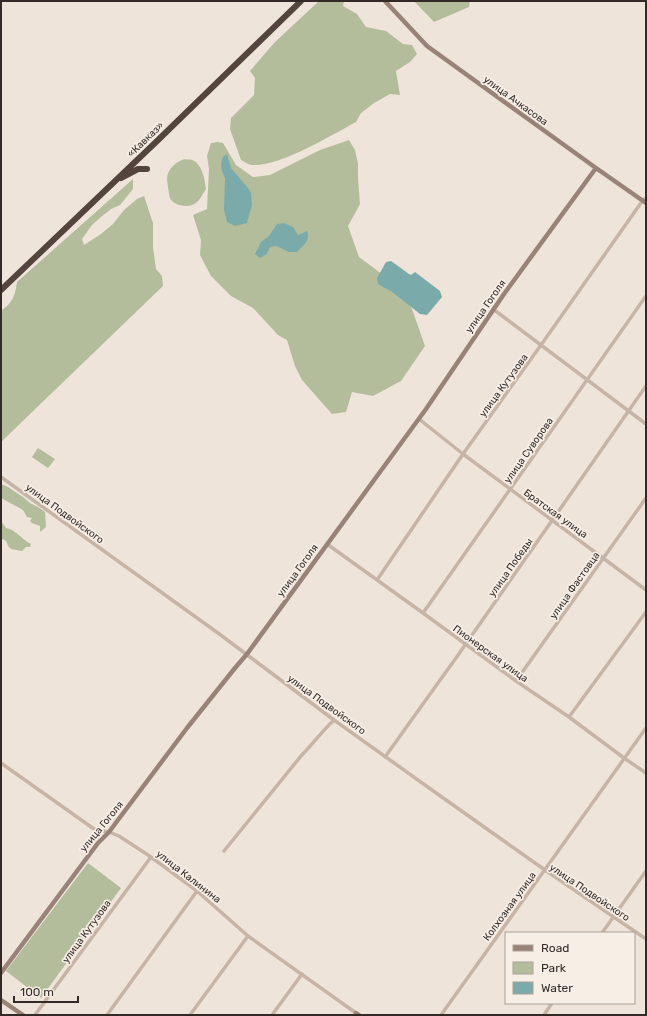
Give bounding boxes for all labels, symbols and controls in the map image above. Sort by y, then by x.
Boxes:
street label: улица Ачкасова [481,73,550,128]
street label: «Кавказ» [125,120,166,160]
street label: улица Гоголя [463,278,509,335]
street label: улица Кутузова [477,352,531,420]
street label: улица Суворова [502,415,556,486]
street label: улица Подвойского [23,481,106,546]
street label: Братская улица [521,487,590,541]
street label: улица Победы [486,536,535,599]
street label: улица Гоголя [275,542,321,599]
street label: улица Фастовца [547,550,602,621]
street label: Пионерская улица [451,623,530,685]
street label: улица Подвойского [285,672,368,737]
street label: улица Гоголя [78,799,126,855]
street label: улица Калинина [154,848,223,906]
street label: улица Подвойского [547,862,632,924]
street label: Колхозная улица [481,870,539,943]
street label: улица Кутузова [60,898,114,966]
legend [505,932,635,1004]
text: Road [541,941,569,955]
text: Park [541,961,567,975]
scale bar [14,978,78,1004]
text: Water [541,981,573,995]
text: 100 m [20,985,54,999]

